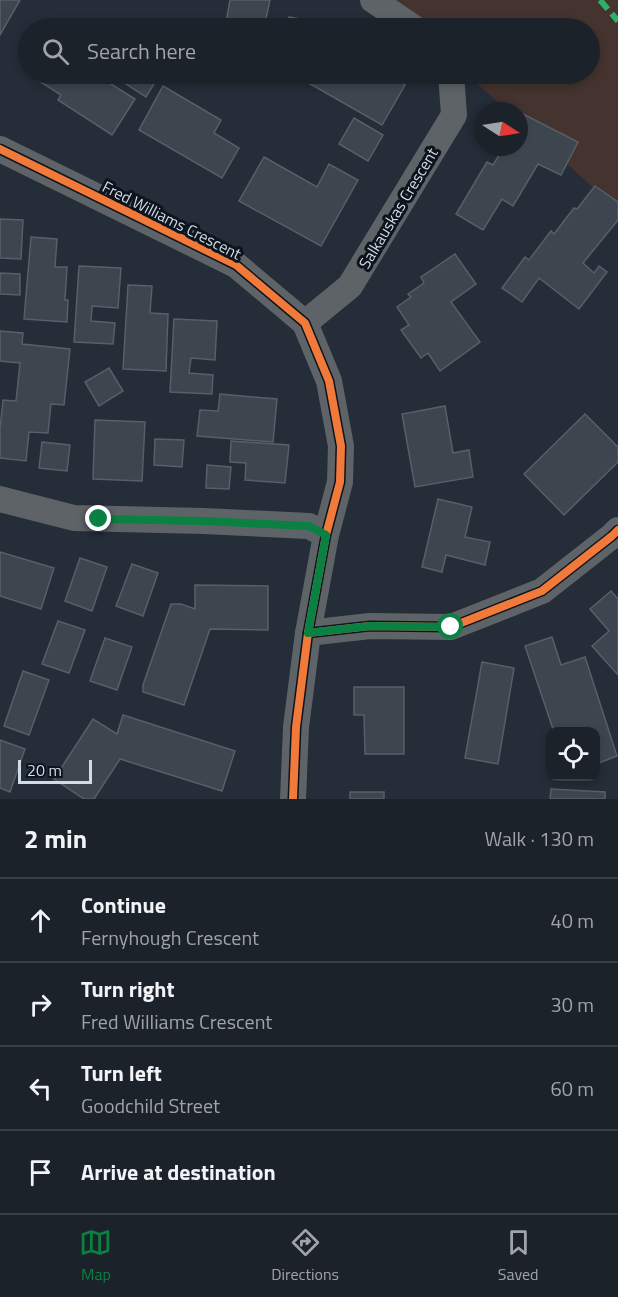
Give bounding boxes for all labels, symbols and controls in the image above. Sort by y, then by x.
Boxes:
search box [18,18,600,84]
text: Search here [87,34,196,68]
icon: search [39,35,72,68]
north arrow [474,102,528,156]
street label: Salkauskas Crescent [352,143,444,273]
street label: Fred Williams Crescent [98,175,246,266]
route end [85,505,111,531]
route start [437,613,463,639]
map controls [546,727,600,781]
button: locate [546,727,600,781]
scale bar [18,757,92,784]
text: 20 m [27,758,62,782]
text: 2 min [24,819,87,858]
text: Walk · 130 m [485,823,594,854]
text: Continue [81,888,166,922]
icon: ahead [24,904,57,937]
text: 40 m [550,905,594,936]
text: Fernyhough Crescent [81,922,259,953]
text: Turn right [81,972,175,1006]
icon: right [24,988,57,1021]
text: 30 m [550,989,594,1020]
text: Fred Williams Crescent [81,1006,272,1037]
text: Turn left [81,1056,162,1090]
icon: left [24,1072,57,1105]
text: 60 m [550,1073,594,1104]
text: Goodchild Street [81,1090,220,1121]
text: Arrive at destination [81,1155,276,1189]
icon: arrive [24,1156,57,1189]
tab: Map [79,1226,112,1286]
tab: Directions [271,1226,339,1286]
tab: Saved [498,1226,539,1286]

